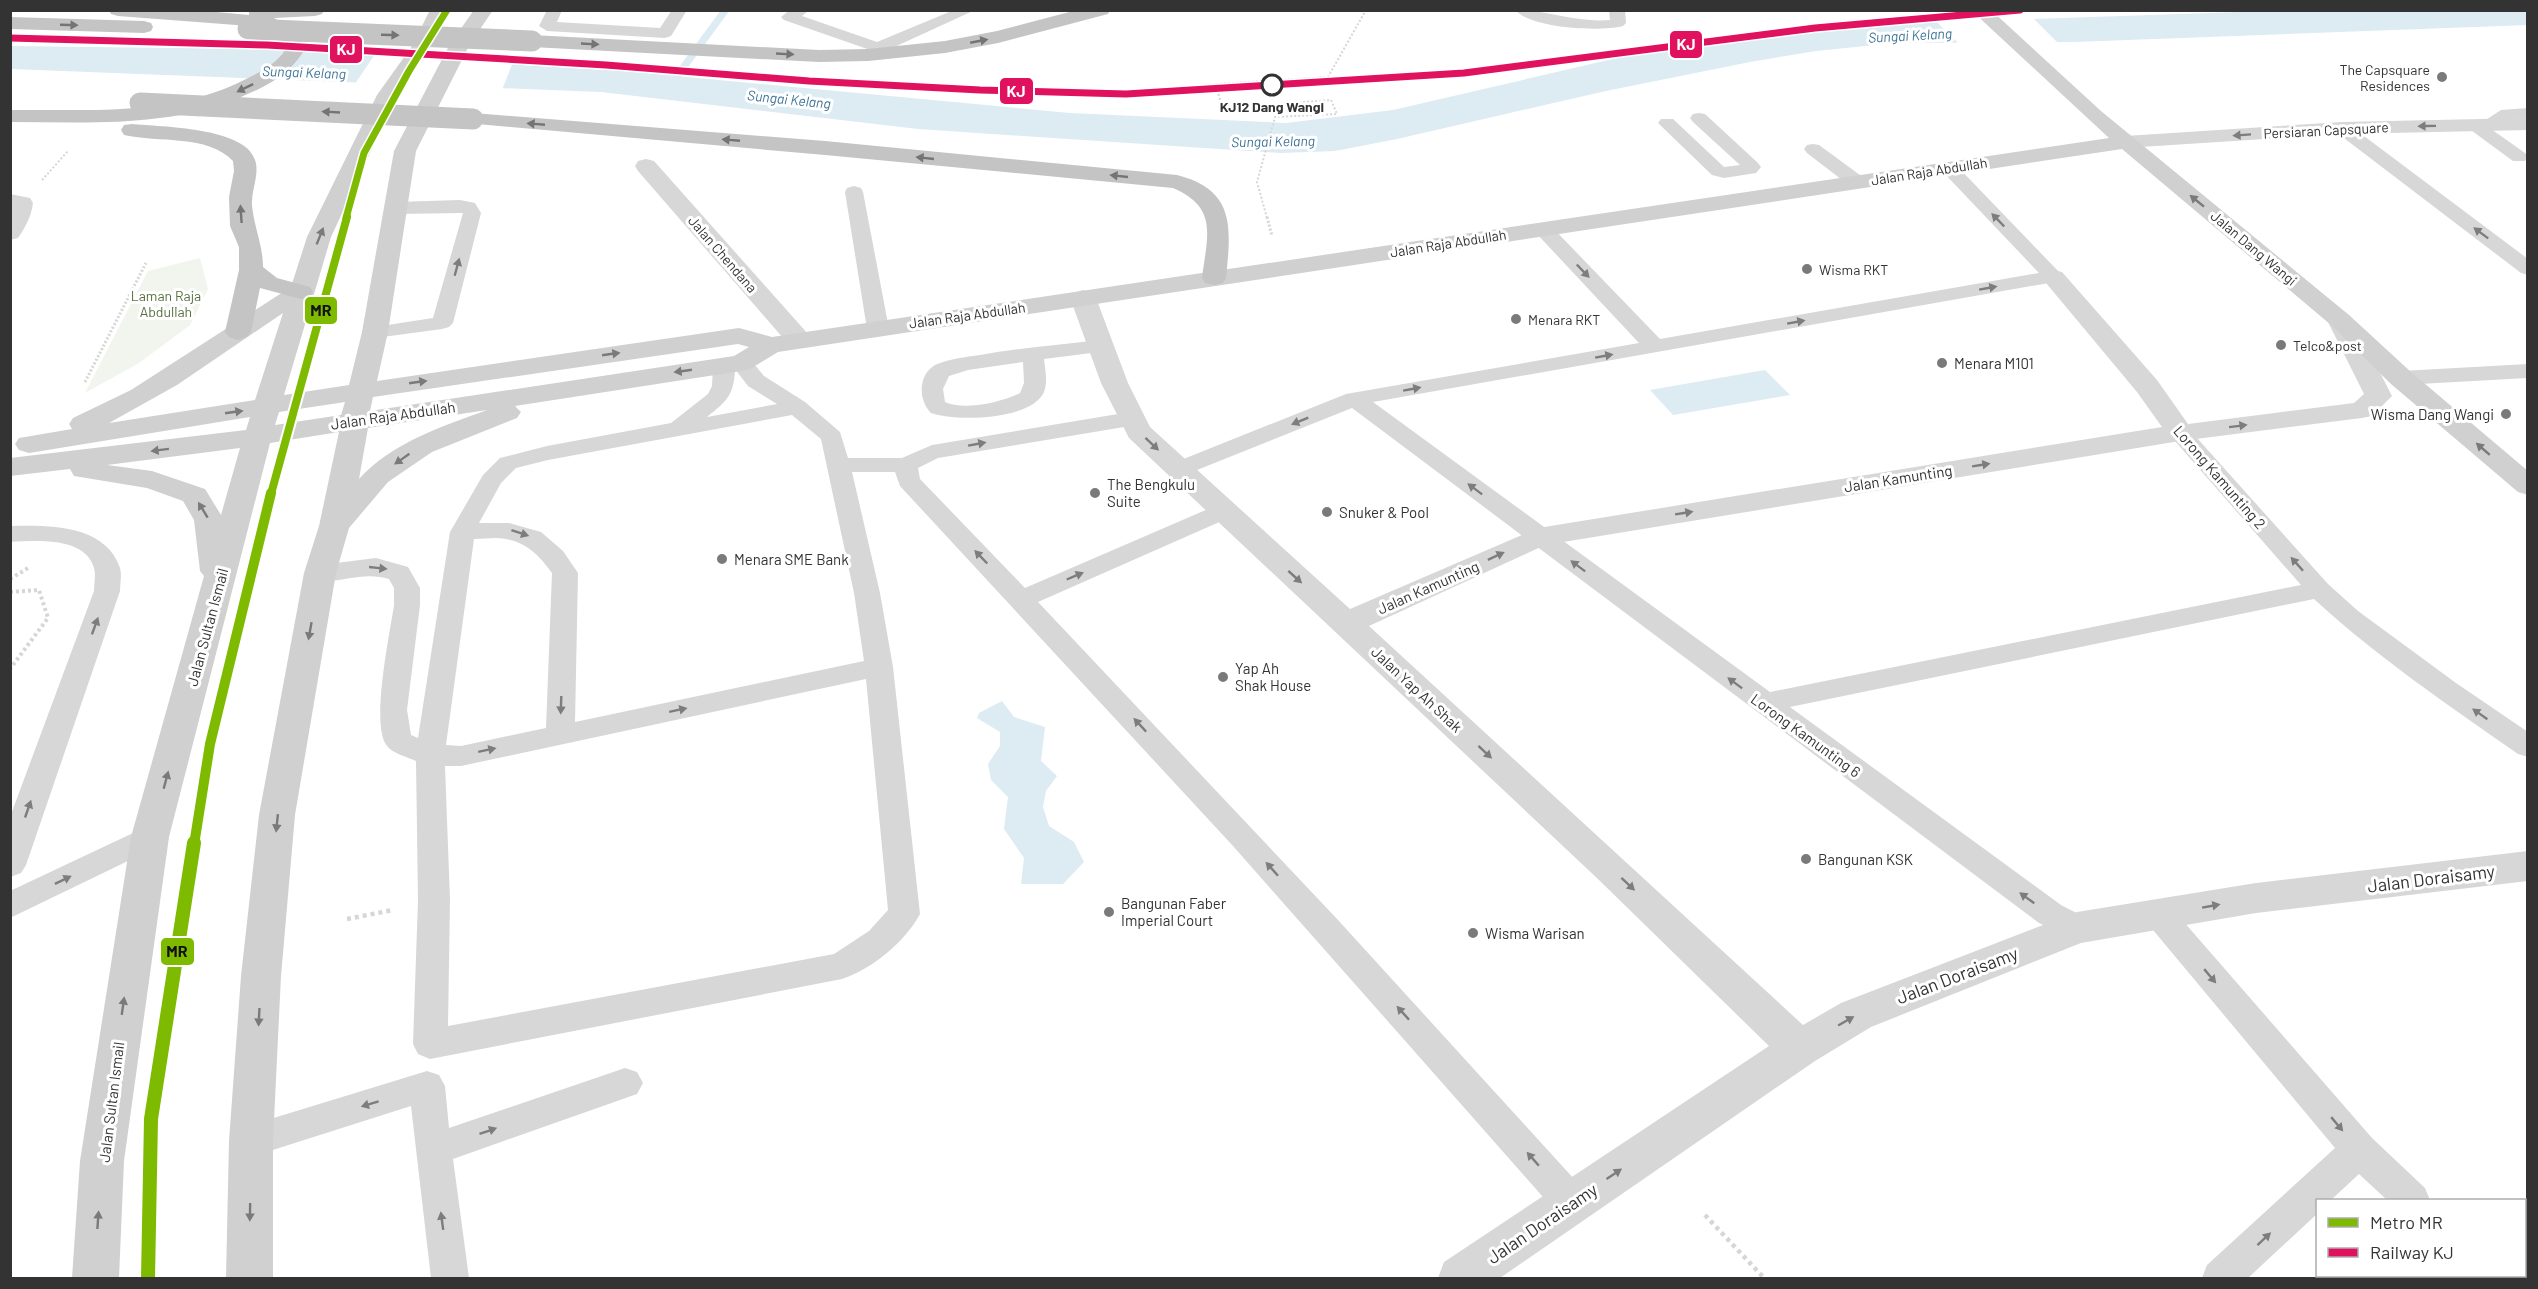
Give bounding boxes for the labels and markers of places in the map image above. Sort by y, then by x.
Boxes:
place label: The Capsquare Residences [2339,61,2430,94]
marker: The Capsquare Residences [2435,70,2449,84]
marker: KJ12 Dang Wangi [1261,74,1283,96]
place label: KJ12 Dang Wangi [1220,98,1324,115]
place label: Wisma RKT [1819,261,1888,278]
marker: Wisma RKT [1800,262,1814,276]
place label: Menara RKT [1528,311,1600,328]
marker: Menara RKT [1509,312,1523,326]
place label: Telco&post [2293,337,2362,354]
marker: Telco&post [2274,338,2288,352]
place label: Menara M101 [1954,354,2034,372]
marker: Menara M101 [1935,356,1949,370]
place label: Wisma Dang Wangi [2371,405,2494,423]
marker: Wisma Dang Wangi [2499,407,2513,421]
place label: The Bengkulu Suite [1107,475,1195,510]
marker: The Bengkulu Suite [1088,486,1102,500]
place label: Snuker & Pool [1339,503,1429,521]
marker: Snuker & Pool [1320,505,1334,519]
place label: Menara SME Bank [734,550,849,568]
marker: Menara SME Bank [715,552,729,566]
place label: Yap Ah Shak House [1235,659,1311,694]
marker: Yap Ah Shak House [1216,670,1230,684]
place label: Bangunan KSK [1818,850,1913,868]
marker: Bangunan KSK [1799,852,1813,866]
place label: Bangunan Faber Imperial Court [1121,894,1227,929]
marker: Bangunan Faber Imperial Court [1102,905,1116,919]
place label: Wisma Warisan [1485,924,1585,942]
marker: Wisma Warisan [1466,926,1480,940]

